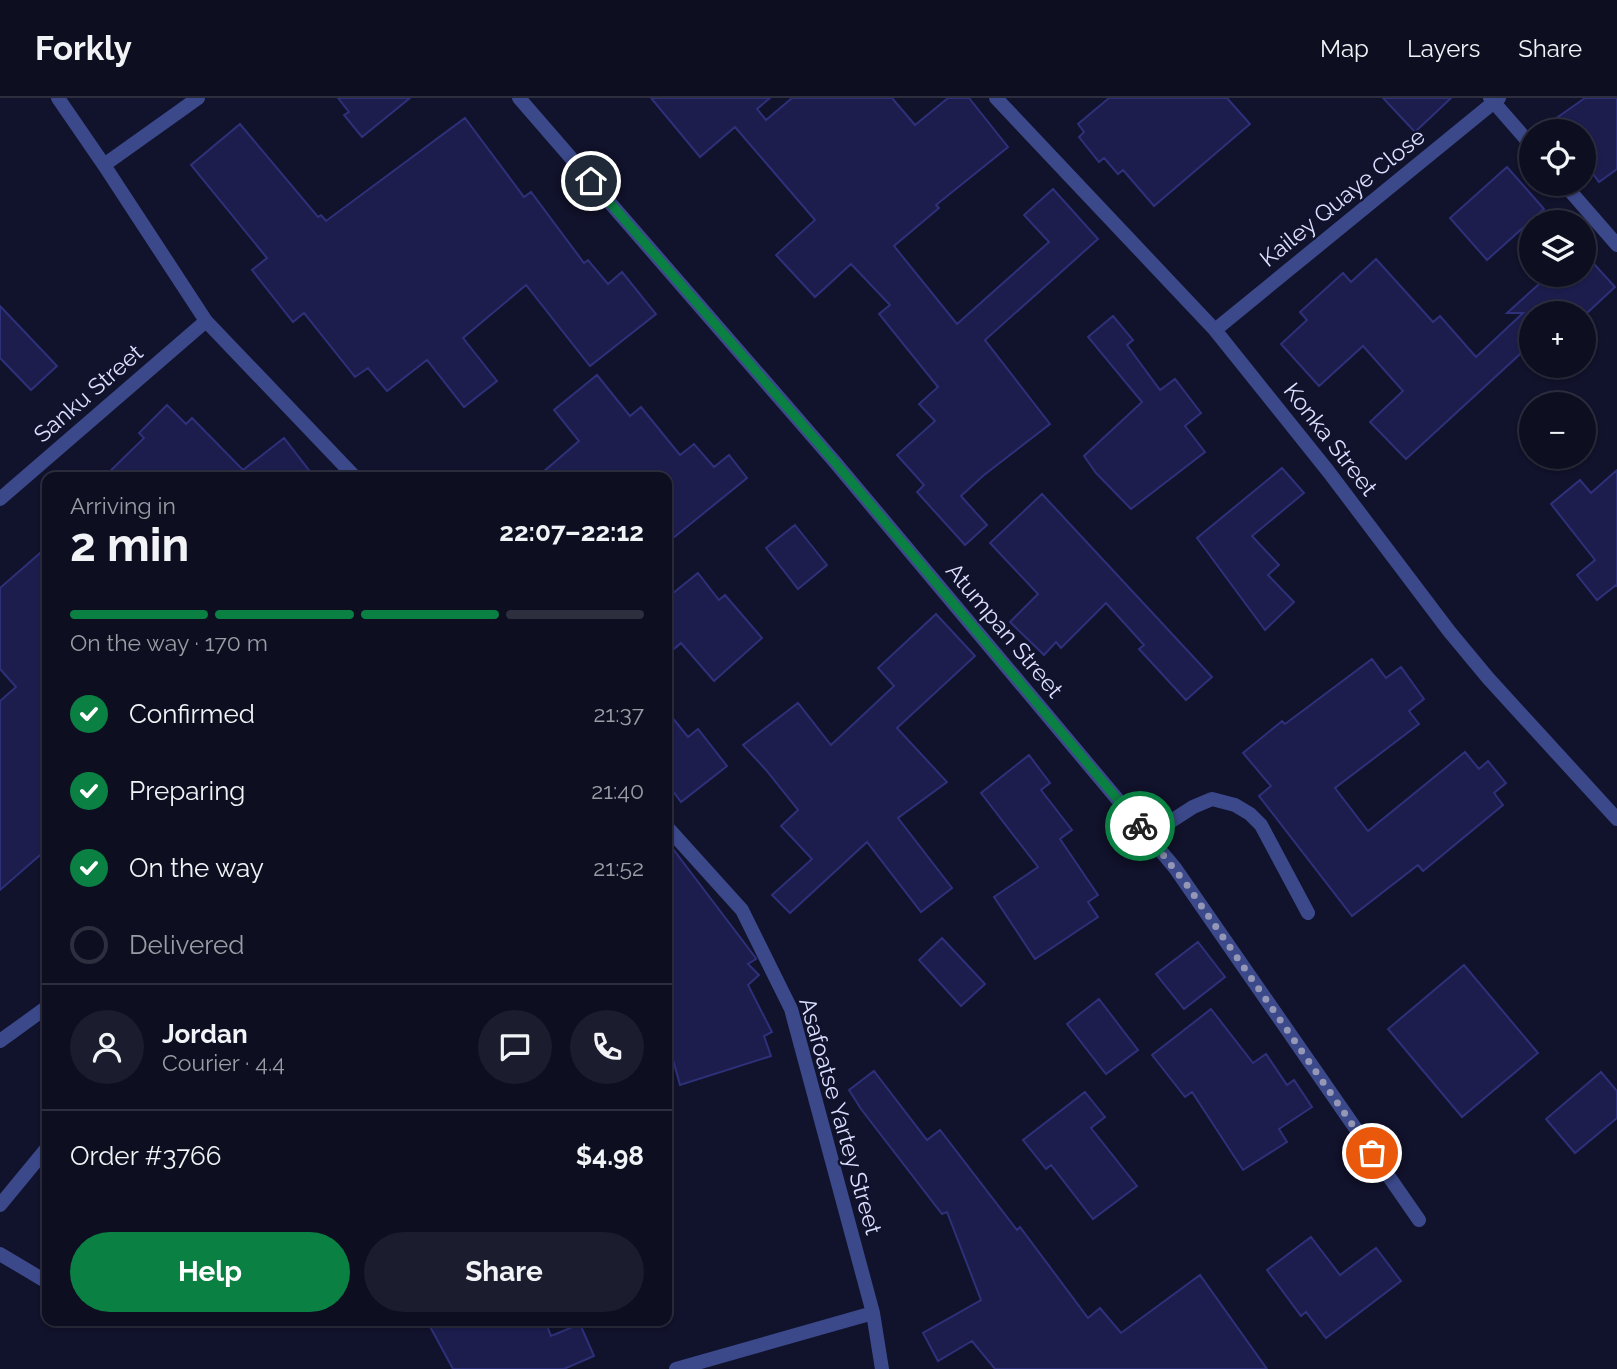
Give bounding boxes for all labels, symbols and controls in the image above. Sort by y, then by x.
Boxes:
text: Forkly [35,29,132,68]
text: Map [1320,34,1369,63]
text: Layers [1407,34,1480,63]
text: Share [1518,34,1582,63]
map controls [1519,119,1596,469]
button: locate [1519,119,1596,196]
street label: Kailey Quaye Close [1254,122,1430,272]
pin [561,151,621,211]
icon: home [572,162,610,200]
button: layers [1519,210,1596,287]
button: + [1519,301,1596,378]
street label: Sanku Street [28,338,148,448]
street label: Konka Street [1279,377,1384,501]
button: − [1519,392,1596,469]
text: Arriving in [70,492,176,519]
text: 22:07–22:12 [499,517,644,547]
text: 2 min [70,518,189,572]
street label: Atumpan Street [941,557,1069,703]
text: On the way · 170 m [70,629,268,656]
icon: check [70,695,108,733]
text: Confirmed [129,699,255,729]
text: 21:37 [593,700,644,727]
icon: check [70,772,108,810]
text: Preparing [129,776,245,806]
text: 21:40 [591,777,644,804]
courier [1105,791,1175,861]
icon: bike [1121,807,1159,845]
icon: check [70,849,108,887]
text: On the way [129,853,264,883]
text: 21:52 [593,854,644,881]
text: Delivered [129,930,244,960]
street label: Asafoatse Yartey Street [794,994,888,1238]
button: person [70,1010,144,1084]
button: chat [478,1010,552,1084]
button: phone [570,1010,644,1084]
text: Jordan [162,1019,248,1049]
text: Courier · 4.4 [162,1049,285,1076]
pin [1342,1123,1402,1183]
icon: bag [1353,1134,1391,1172]
text: Order #3766 [70,1141,221,1171]
text: $4.98 [576,1141,644,1171]
button: Help [70,1232,350,1312]
button: Share [364,1232,644,1312]

